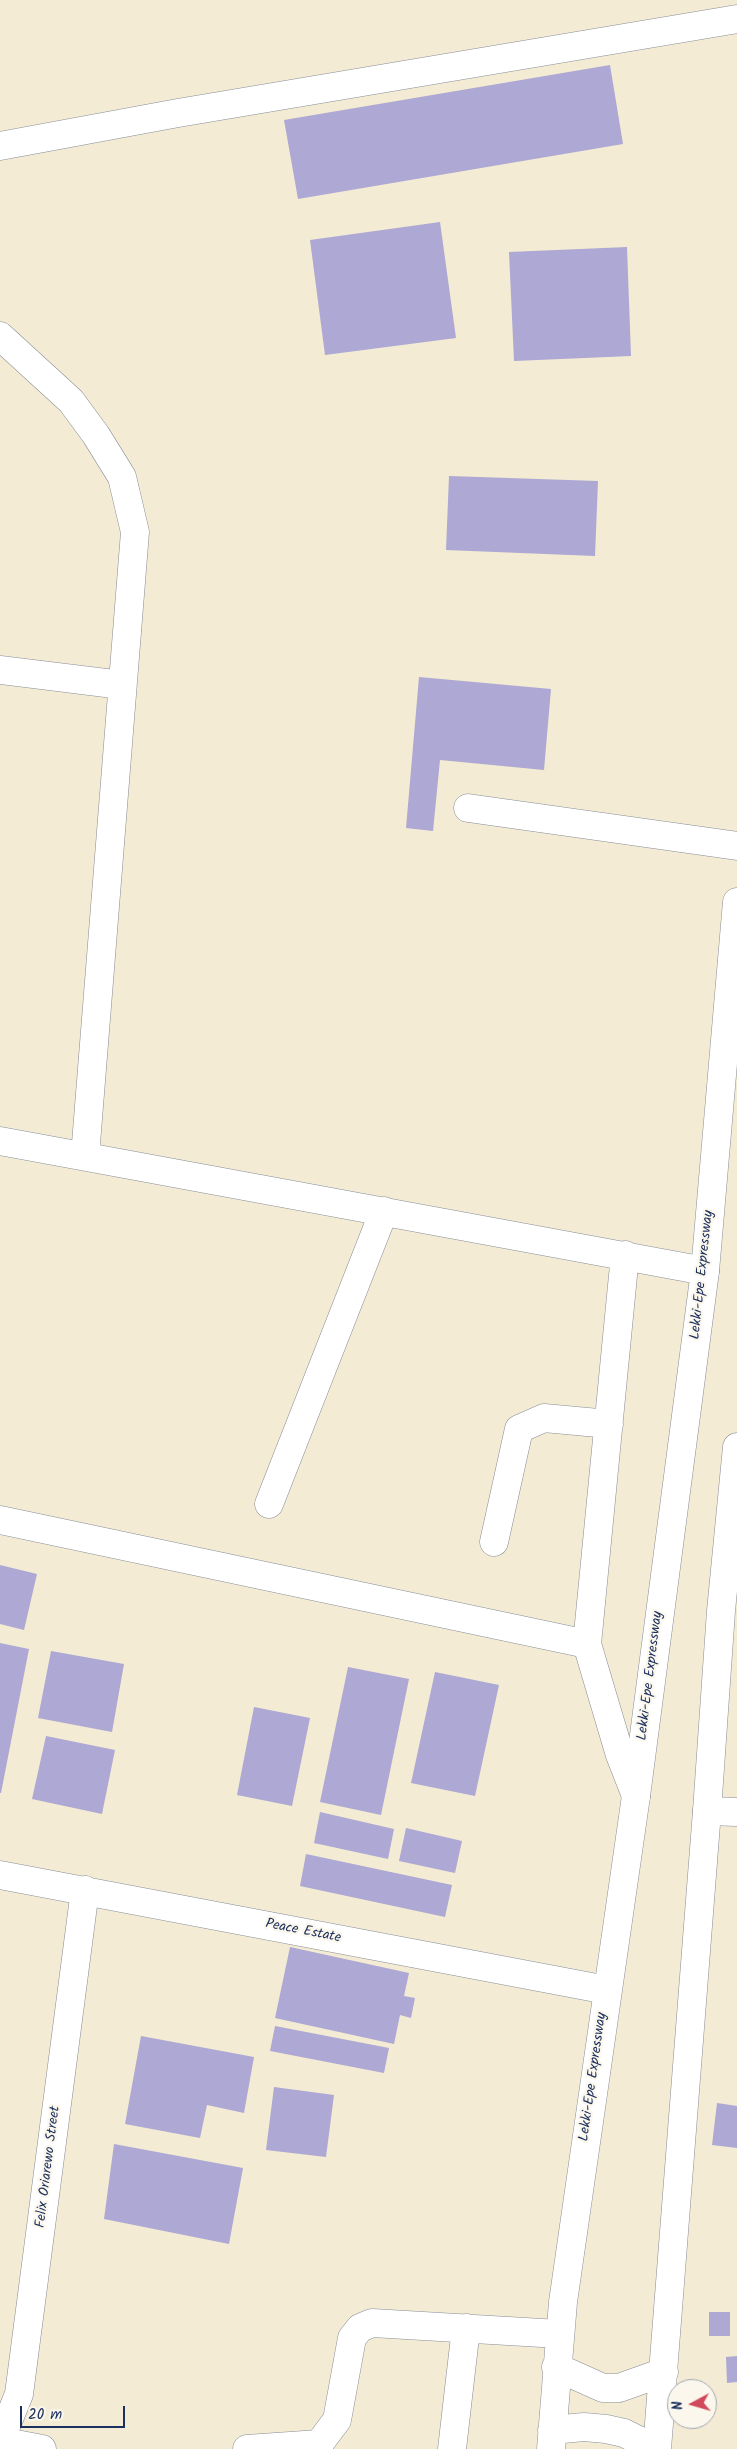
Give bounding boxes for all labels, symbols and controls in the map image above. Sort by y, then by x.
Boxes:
street label: Lekki-Epe Expressway [688,1210,718,1340]
street label: Lekki-Epe Expressway [635,1611,667,1741]
street label: Peace Estate [264,1916,342,1948]
street label: Lekki-Epe Expressway [577,2012,611,2142]
street label: Felix Oriarewo Street [33,2105,65,2229]
north arrow [667,2379,717,2429]
scale bar [22,2396,128,2428]
text: N [667,2400,689,2411]
text: 20 m [28,2403,62,2427]

